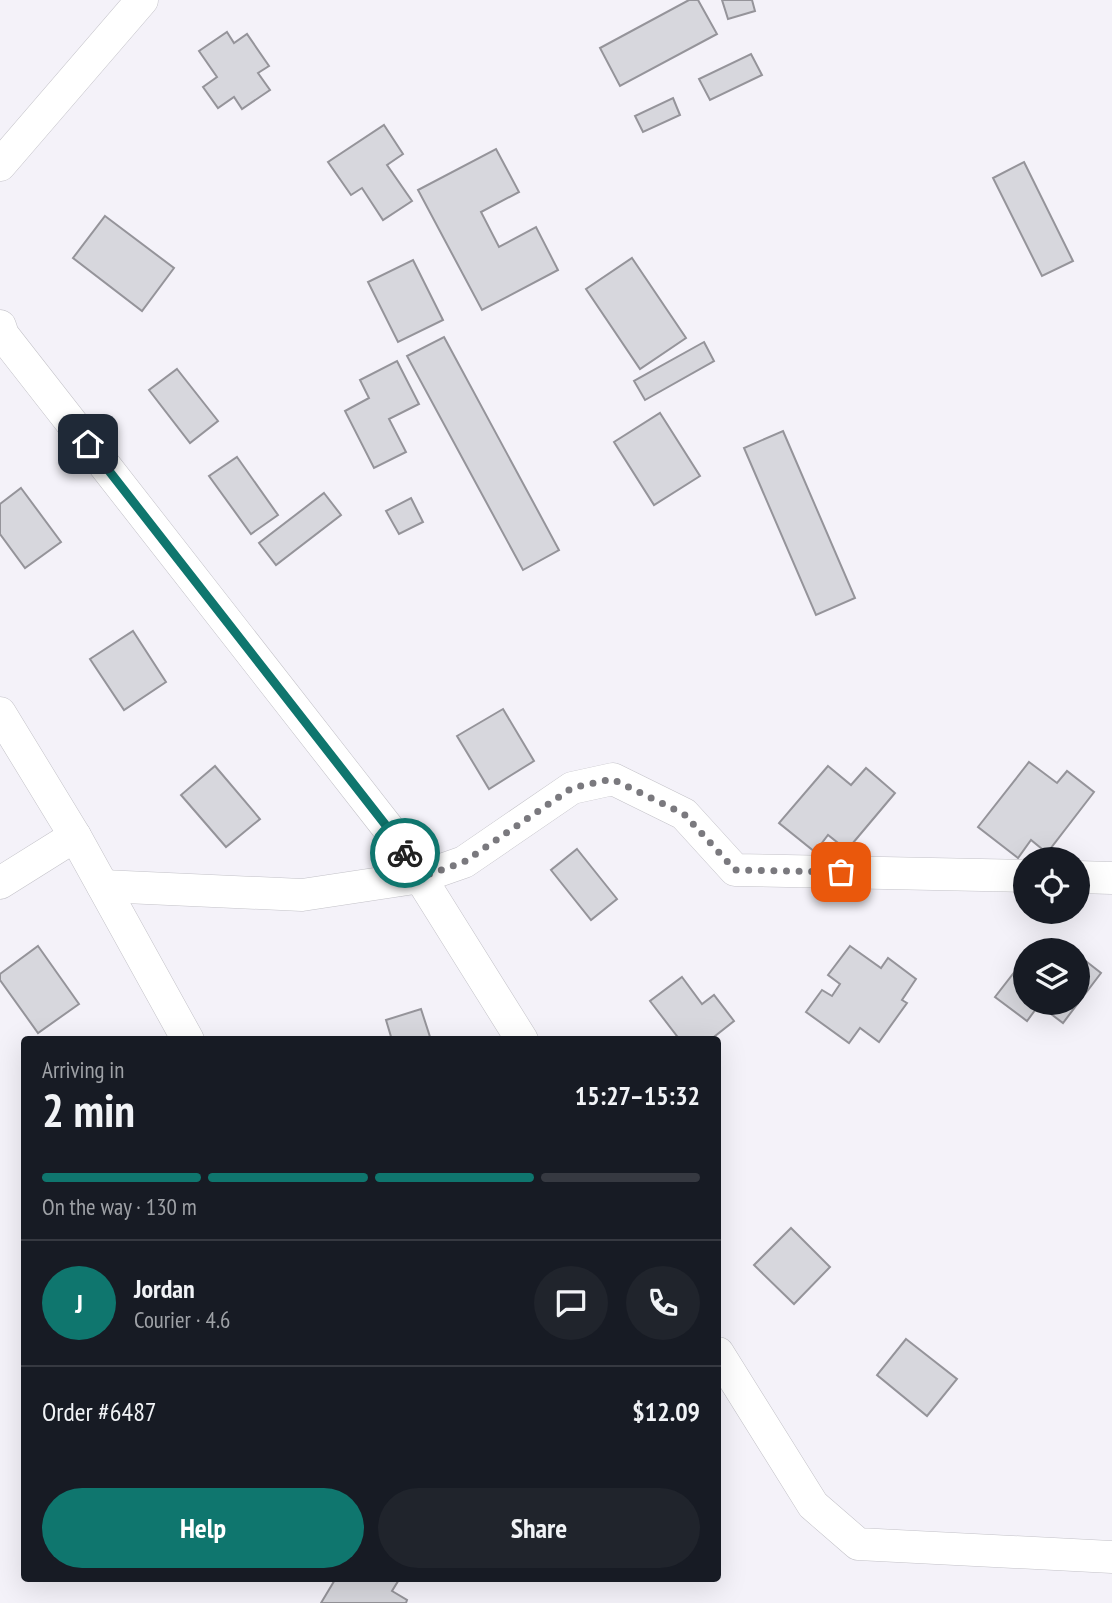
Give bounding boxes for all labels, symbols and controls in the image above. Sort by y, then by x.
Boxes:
pin [58,414,118,474]
icon: home [69,425,107,463]
courier [370,818,440,888]
icon: bike [386,834,424,872]
pin [811,842,871,902]
map controls [1013,847,1090,1015]
button: locate [1013,847,1090,924]
icon: bag [822,853,860,891]
button: layers [1013,938,1090,1015]
text: Arriving in [42,1055,124,1084]
text: 15:27–15:32 [575,1079,700,1112]
text: 2 min [42,1080,135,1140]
text: On the way · 130 m [42,1192,197,1221]
button: chat [534,1266,608,1340]
button: phone [626,1266,700,1340]
text: Jordan [134,1272,195,1305]
text: J [75,1287,83,1320]
text: Courier · 4.6 [134,1305,230,1334]
text: Order #6487 [42,1395,157,1428]
text: $12.09 [632,1395,700,1428]
button: Help [42,1488,364,1568]
button: Share [378,1488,700,1568]

